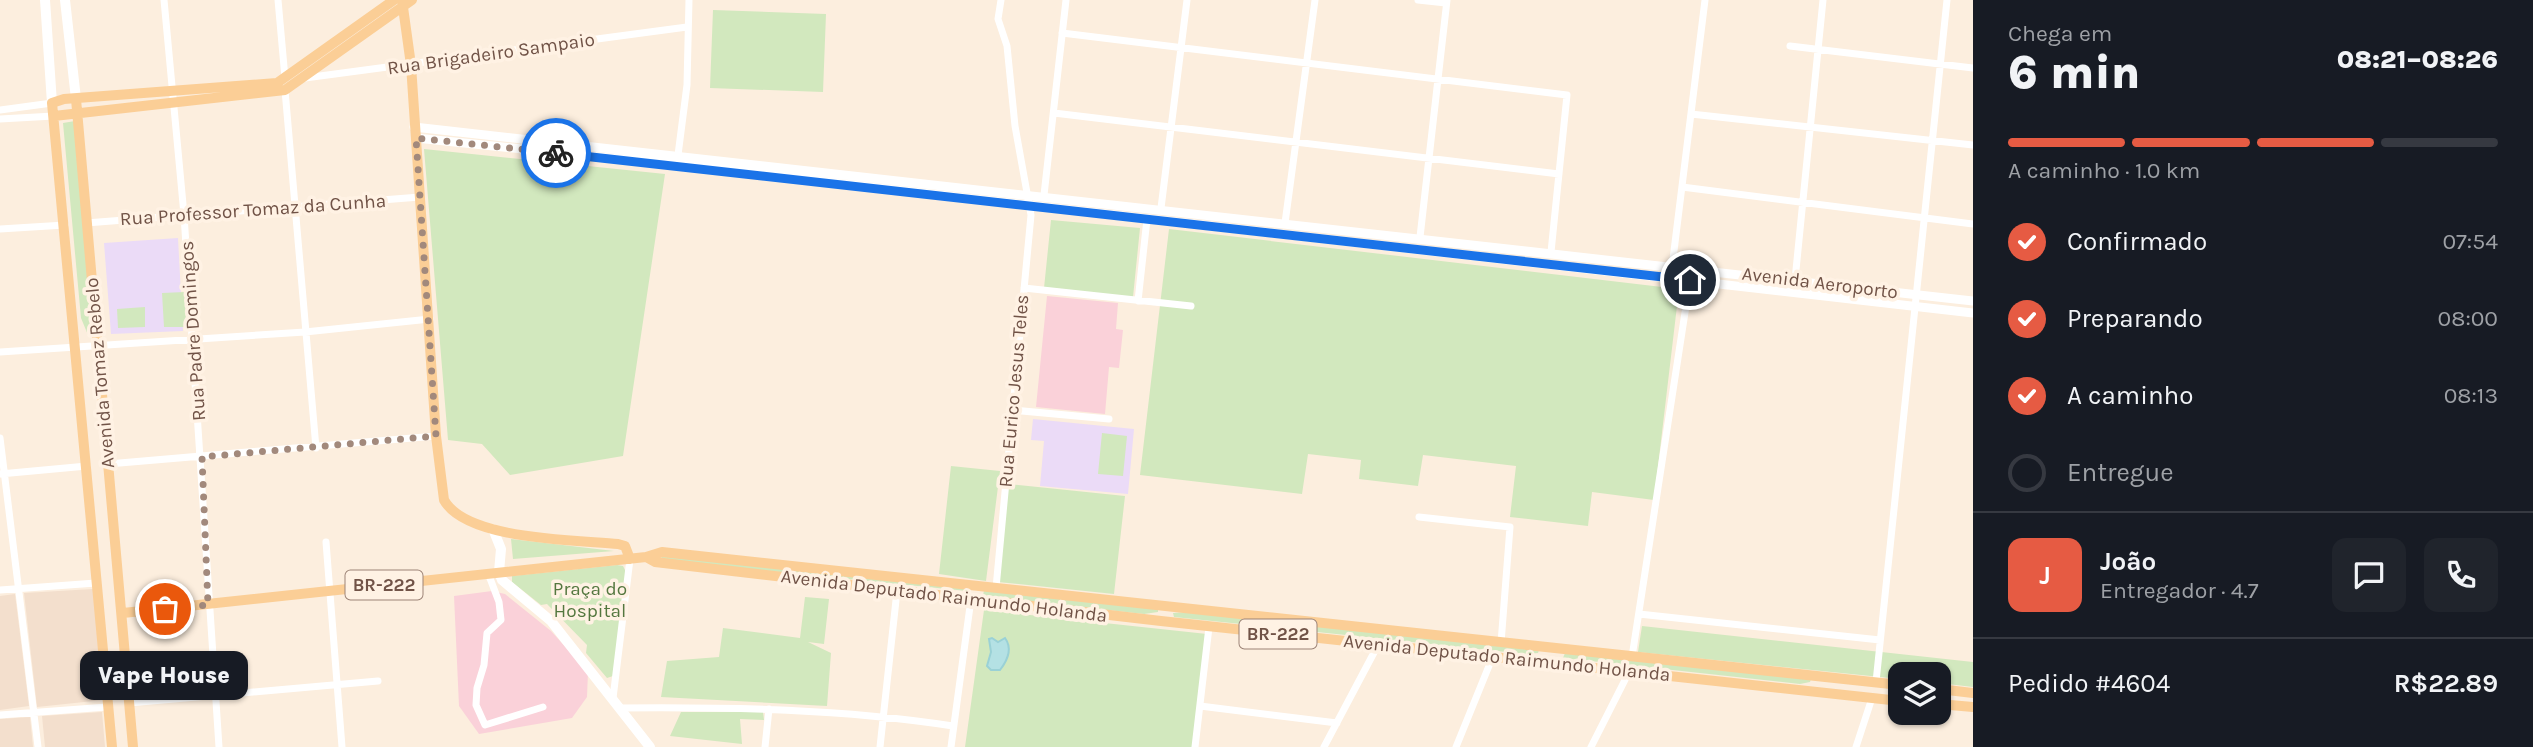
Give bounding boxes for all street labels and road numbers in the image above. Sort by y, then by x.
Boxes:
street label: Rua Brigadeiro Sampaio [386,29,596,79]
street label: Rua Professor Tomaz da Cunha [119,190,387,230]
street label: Rua Padre Domingos [176,240,210,422]
street label: Avenida Aeroporto [1741,263,1899,303]
street label: Avenida Tomaz Rebelo [81,277,119,469]
street label: Rua Eurico Jesus Teles [995,293,1033,489]
street label: Avenida Deputado Raimundo Holanda [780,565,1108,627]
road number: BR-222 [346,570,422,600]
road number: BR-222 [1240,620,1316,648]
street label: Avenida Deputado Raimundo Holanda [1342,630,1672,686]

